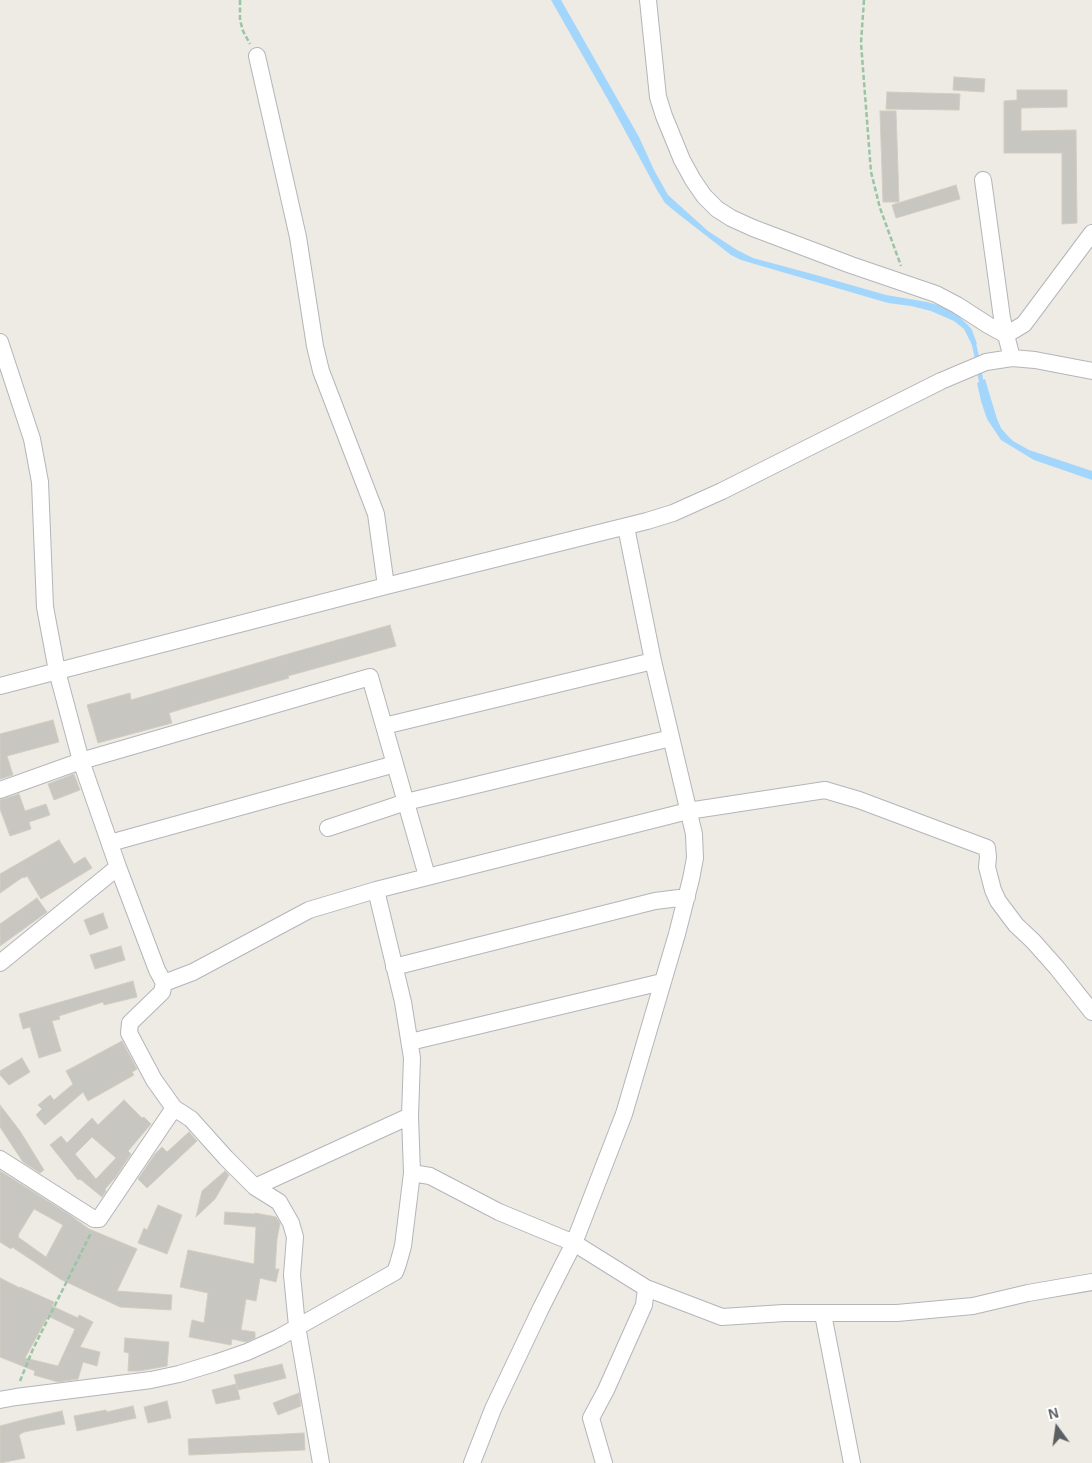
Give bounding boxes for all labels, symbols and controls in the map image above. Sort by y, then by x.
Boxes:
north arrow [1032,1403,1082,1453]
text: N [1047,1404,1060,1422]

